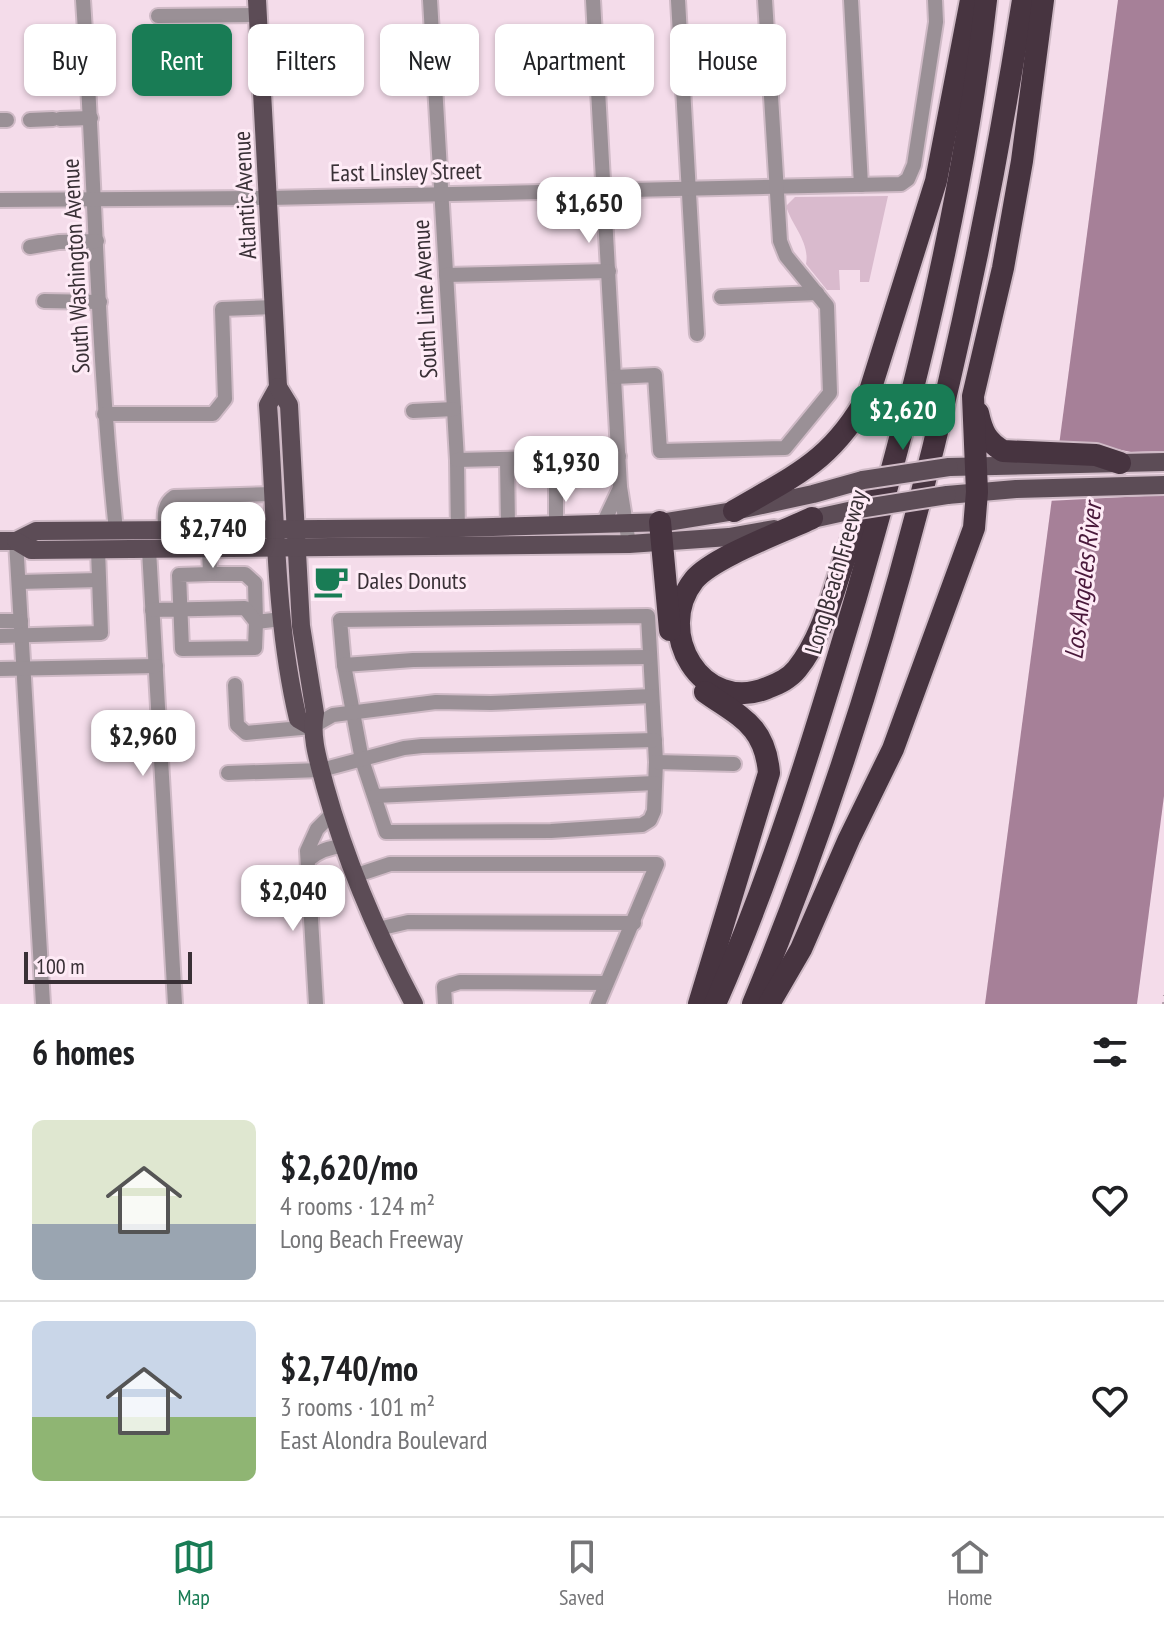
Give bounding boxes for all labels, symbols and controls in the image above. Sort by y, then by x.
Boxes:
chip: Buy [24,24,116,96]
chip: Rent [132,24,232,96]
chip: Filters [248,24,364,96]
chip: New [380,24,479,96]
chip: Apartment [495,24,654,96]
chip: House [670,24,786,96]
street label: Atlantic Avenue [226,130,263,260]
street label: East Linsley Street [330,155,482,188]
street label: South Washington Avenue [54,158,97,374]
pin: $1,650 [524,177,654,245]
text: $1,650 [555,186,623,219]
street label: South Lime Avenue [405,219,444,379]
pin: $2,620 [838,384,968,452]
text: $2,620 [869,393,937,426]
pin: $1,930 [501,436,631,504]
text: $1,930 [532,445,600,478]
street label: Long Beach Freeway [797,486,874,657]
water label: Los Angeles River [1057,497,1109,661]
pin: $2,740 [148,502,278,570]
text: $2,740 [179,511,247,544]
cafe icon: Dales Donuts [312,562,350,600]
place label: Dales Donuts [357,565,467,596]
pin: $2,960 [78,710,208,778]
text: $2,960 [109,719,177,752]
pin: $2,040 [228,865,358,933]
text: $2,040 [259,874,327,907]
scale bar [24,948,192,984]
text: 100 m [36,952,85,980]
text: 6 homes [32,1030,135,1074]
icon: filters [1088,1030,1132,1074]
text: $2,620/mo [280,1145,418,1189]
icon: home [96,1152,192,1248]
icon: heart [1088,1178,1132,1222]
text: 4 rooms · 124 m² [280,1189,435,1222]
text: Long Beach Freeway [280,1222,463,1255]
text: $2,740/mo [280,1346,418,1390]
icon: home [96,1353,192,1449]
icon: heart [1088,1379,1132,1423]
text: 3 rooms · 101 m² [280,1390,435,1423]
text: East Alondra Boulevard [280,1423,488,1456]
tab: Map [172,1535,216,1611]
tab: Saved [559,1535,604,1611]
tab: Home [948,1535,992,1611]

